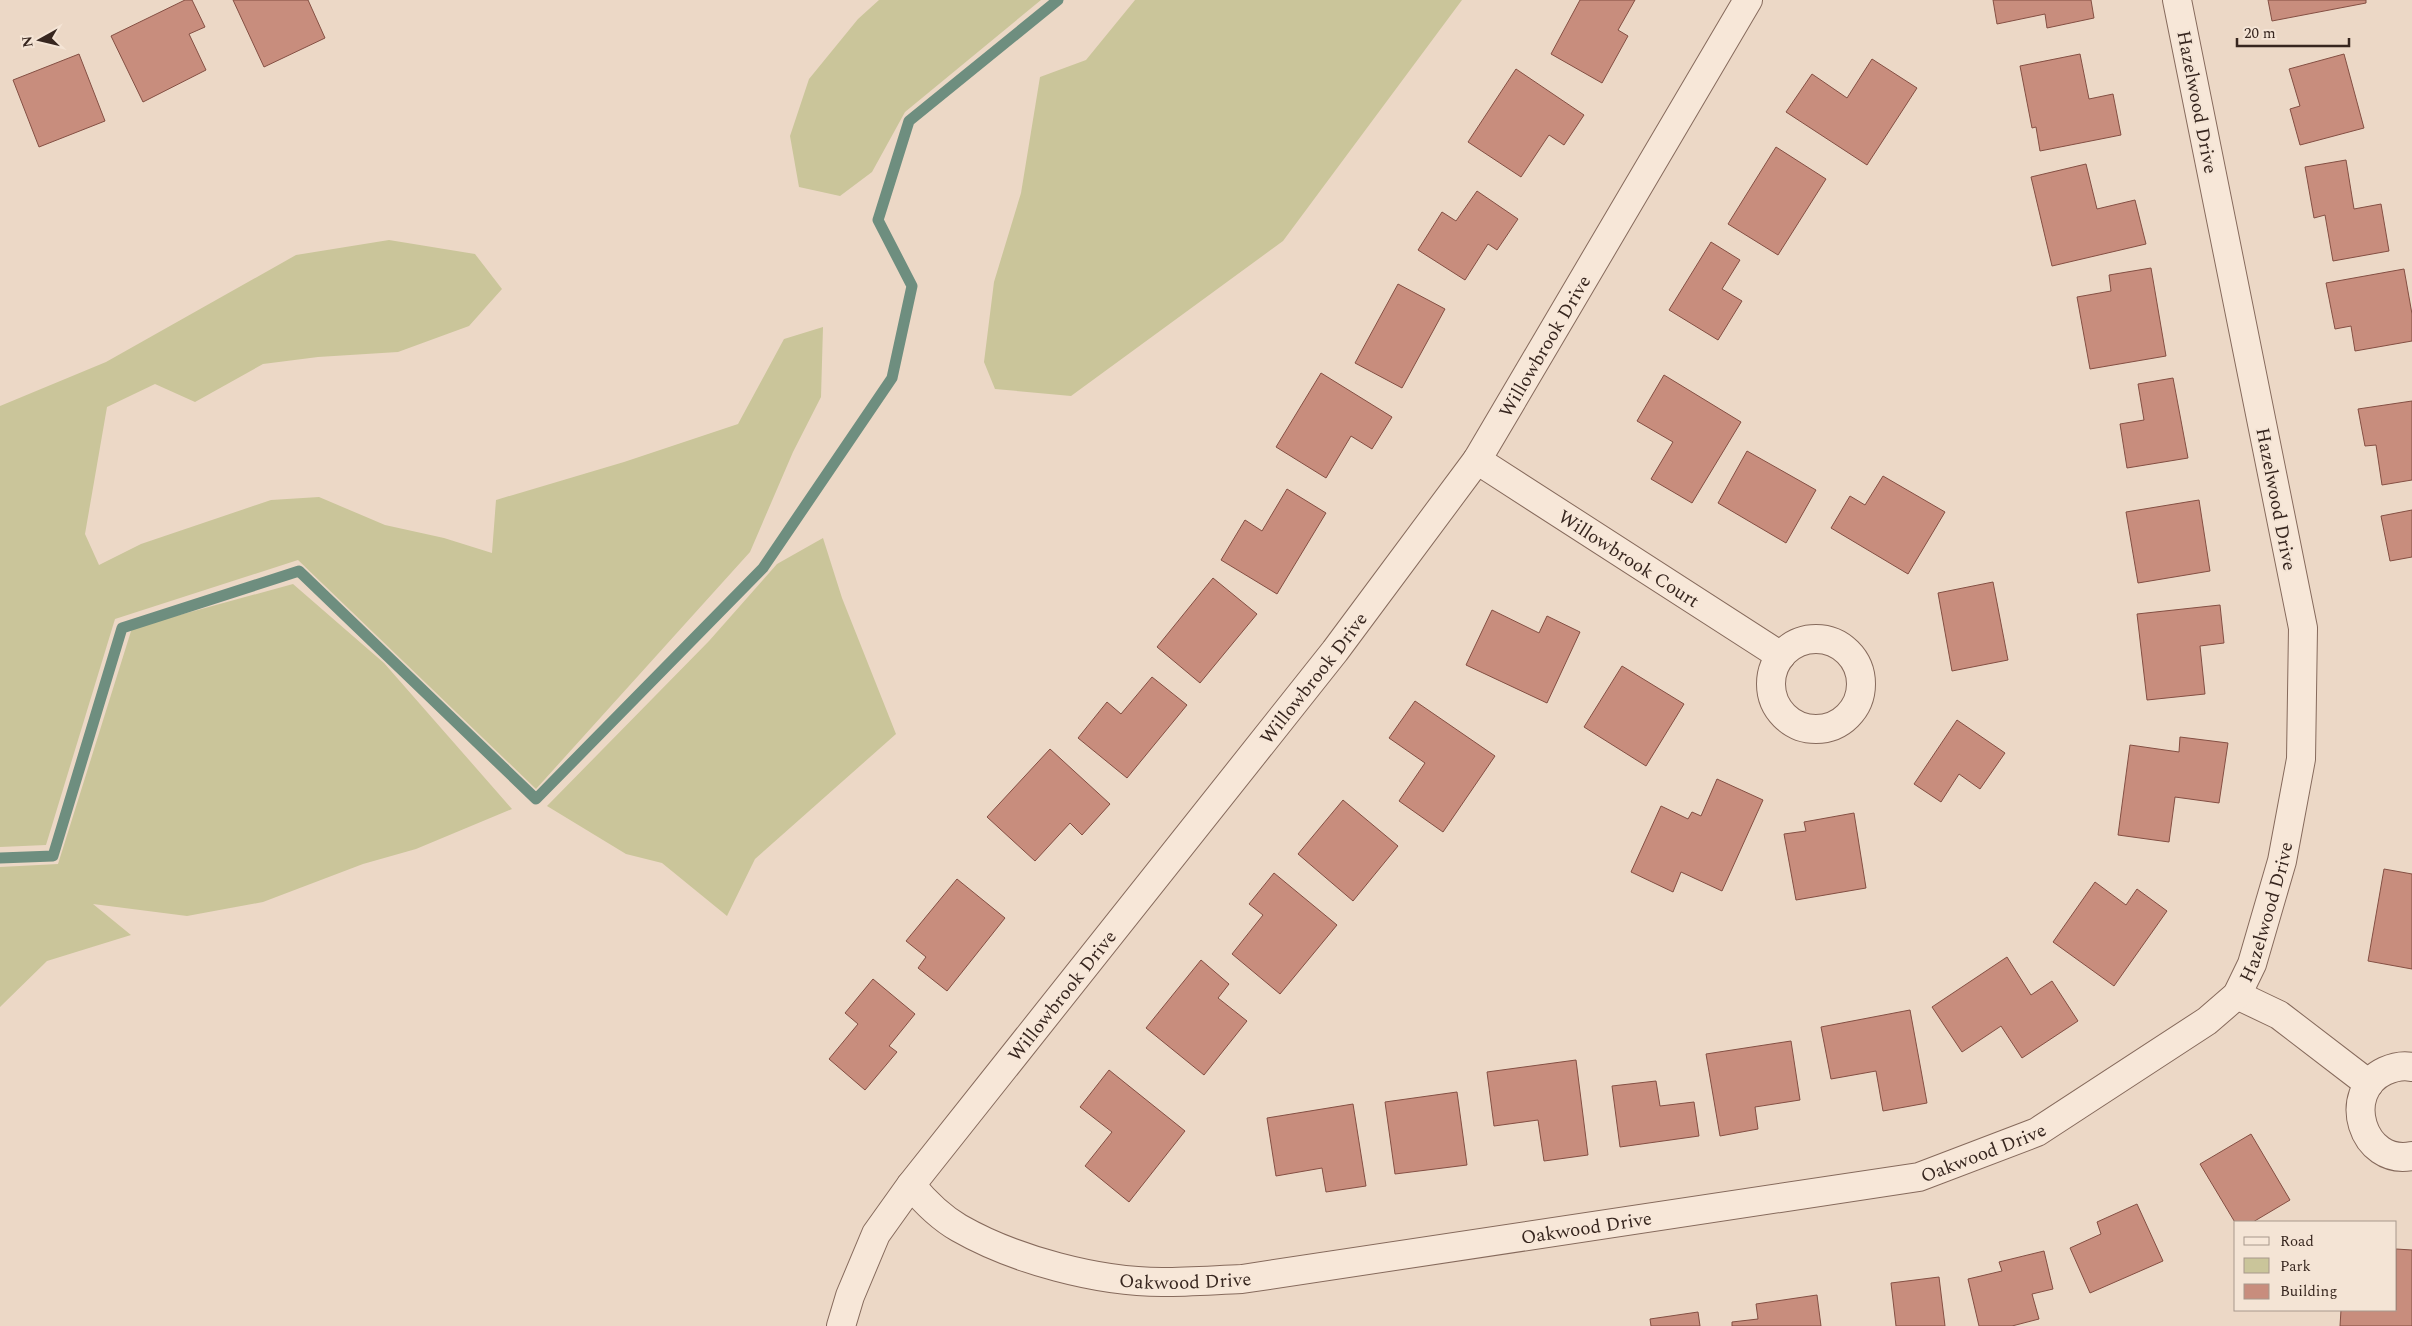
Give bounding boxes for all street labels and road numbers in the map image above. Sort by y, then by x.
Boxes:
street label: Hazelwood Drive [2168,28,2225,176]
street label: Willowbrook Drive [1492,270,1599,423]
street label: Hazelwood Drive [2247,425,2304,573]
street label: Willowbrook Court [1552,503,1705,616]
street label: Willowbrook Drive [1253,606,1375,751]
street label: Hazelwood Drive [2232,840,2301,988]
street label: Willowbrook Drive [1001,924,1124,1068]
street label: Oakwood Drive [1917,1117,2053,1191]
street label: Oakwood Drive [1519,1204,1654,1253]
street label: Oakwood Drive [1118,1265,1253,1298]

